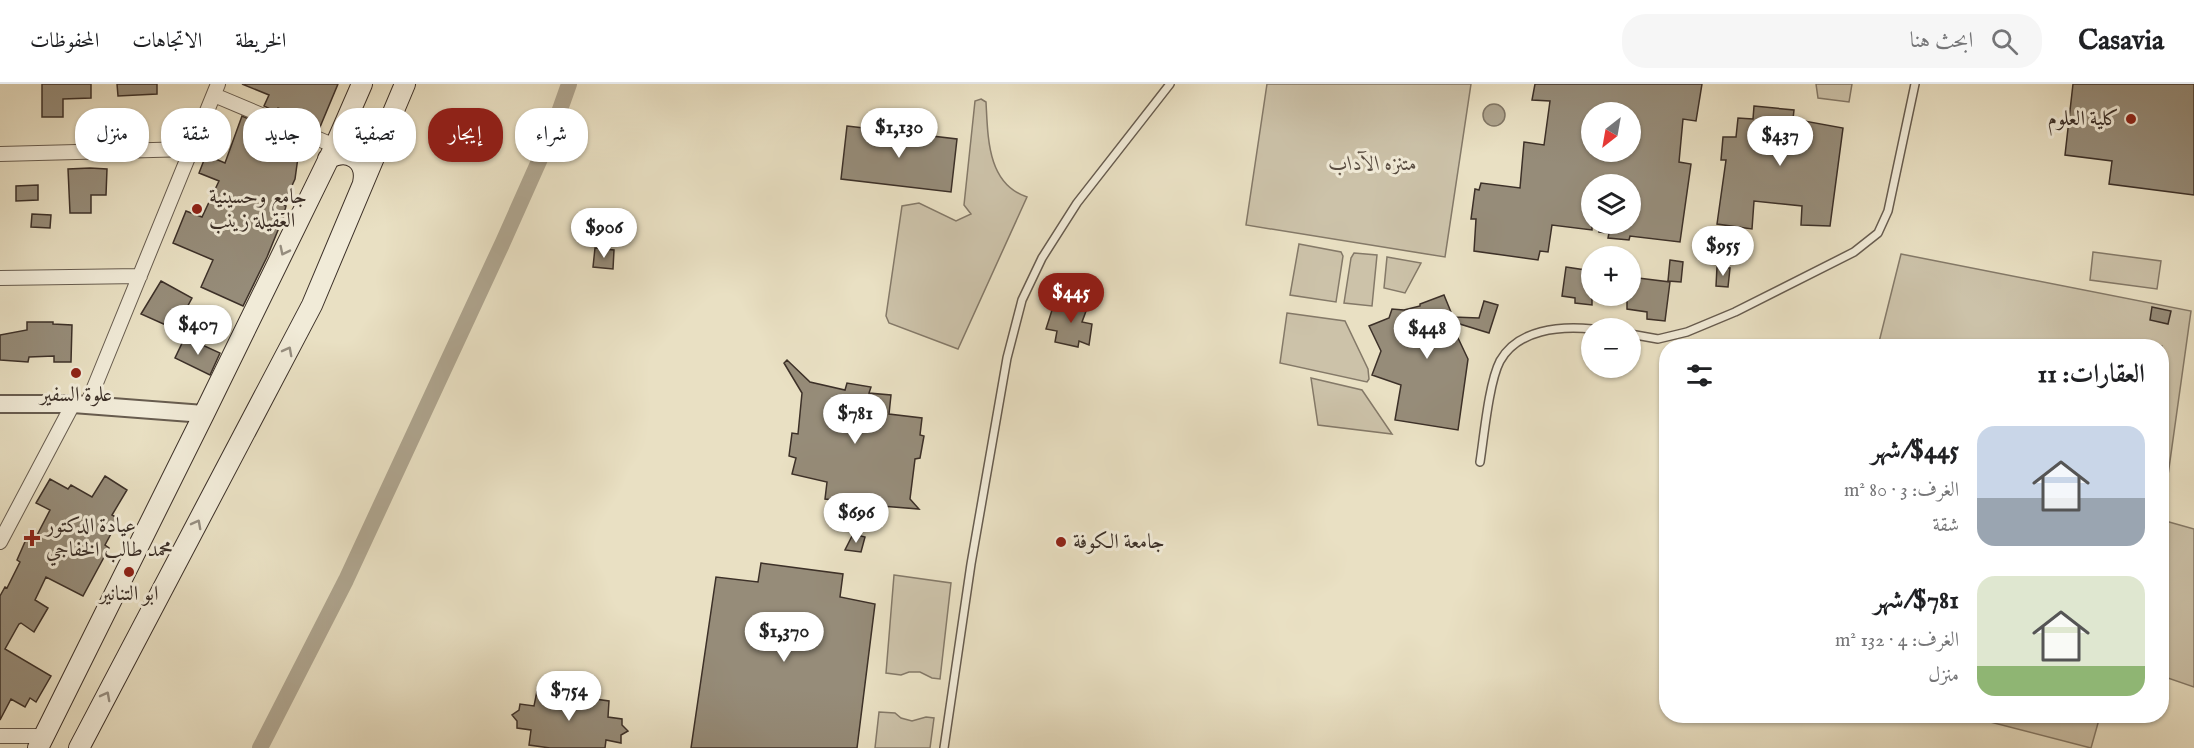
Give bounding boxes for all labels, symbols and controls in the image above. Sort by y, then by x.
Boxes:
search box [1622,14,2042,68]
text: Casavia [2078,24,2164,59]
icon: search [1988,25,2021,58]
text: ابحث هنا [1910,27,1973,55]
text: المحفوظات [30,28,99,55]
text: الاتجاهات [132,28,202,55]
text: الخريطة [235,28,286,55]
north arrow [1581,102,1641,162]
map controls [1581,102,1641,378]
place label: كلية العلوم [2048,106,2119,136]
chip: منزل [75,108,149,162]
chip: شقة [161,108,231,162]
chip: جديد [243,108,321,162]
chip: تصفية [333,108,416,162]
chip: إيجار [428,108,503,162]
chip: شراء [515,108,588,162]
pin: $1,130 [850,108,948,159]
marker: كلية العلوم [2124,112,2138,126]
text: $1,130 [875,115,923,140]
pin: $437 [1744,116,1816,167]
text: $437 [1761,123,1799,148]
park label: متنزه الآداب [1329,150,1417,178]
button: layers [1581,174,1641,234]
place label: جامع وحسينية العقيلة زينب [209,184,307,235]
marker: جامع وحسينية العقيلة زينب [190,202,204,216]
pin: $906 [568,208,640,259]
text: $906 [585,215,623,240]
pin: $955 [1687,226,1759,277]
text: $955 [1706,233,1740,258]
one-way arrow [279,245,291,256]
button: + [1581,246,1641,306]
pin: $445 [1035,273,1107,324]
text: $445 [1052,280,1090,305]
pin: $407 [162,305,234,356]
pin: $448 [1391,309,1463,360]
text: $407 [178,312,218,337]
text: $448 [1408,316,1446,341]
button: − [1581,318,1641,378]
one-way arrow [281,347,292,357]
text: العقارات: 11 [2038,358,2145,391]
icon: filters [1683,359,1716,392]
marker: علوة السفير [69,366,83,380]
place label: علوة السفير [38,382,112,409]
pin: $781 [819,394,891,445]
text: $781 [837,401,873,426]
text: $445/شهر [1871,434,1959,467]
icon: home [2025,450,2097,522]
text: الغرف: 3 · 80 m² [1844,478,1959,503]
pin: $696 [820,493,892,544]
text: $696 [838,500,874,525]
place label: عيادة الدكتور محمد طالب الخفاجي [44,513,173,566]
text: شقة [1933,513,1959,538]
one-way arrow [190,519,201,530]
marker: عيادة الدكتور محمد طالب الخفاجي [23,529,41,547]
place label: جامعة الكوفة [1073,529,1165,556]
marker: جامعة الكوفة [1054,535,1068,549]
marker: ابو التنانير [122,565,136,579]
place label: ابو التنانير [97,581,159,608]
text: $781/شهر [1874,584,1959,617]
icon: home [2025,600,2097,672]
pin: $1,370 [735,612,833,663]
text: $1,370 [759,619,809,644]
text: الغرف: 4 · 132 m² [1835,628,1959,653]
text: منزل [1928,663,1959,688]
pin: $754 [533,671,605,722]
text: $754 [550,678,588,703]
one-way arrow [99,692,110,703]

